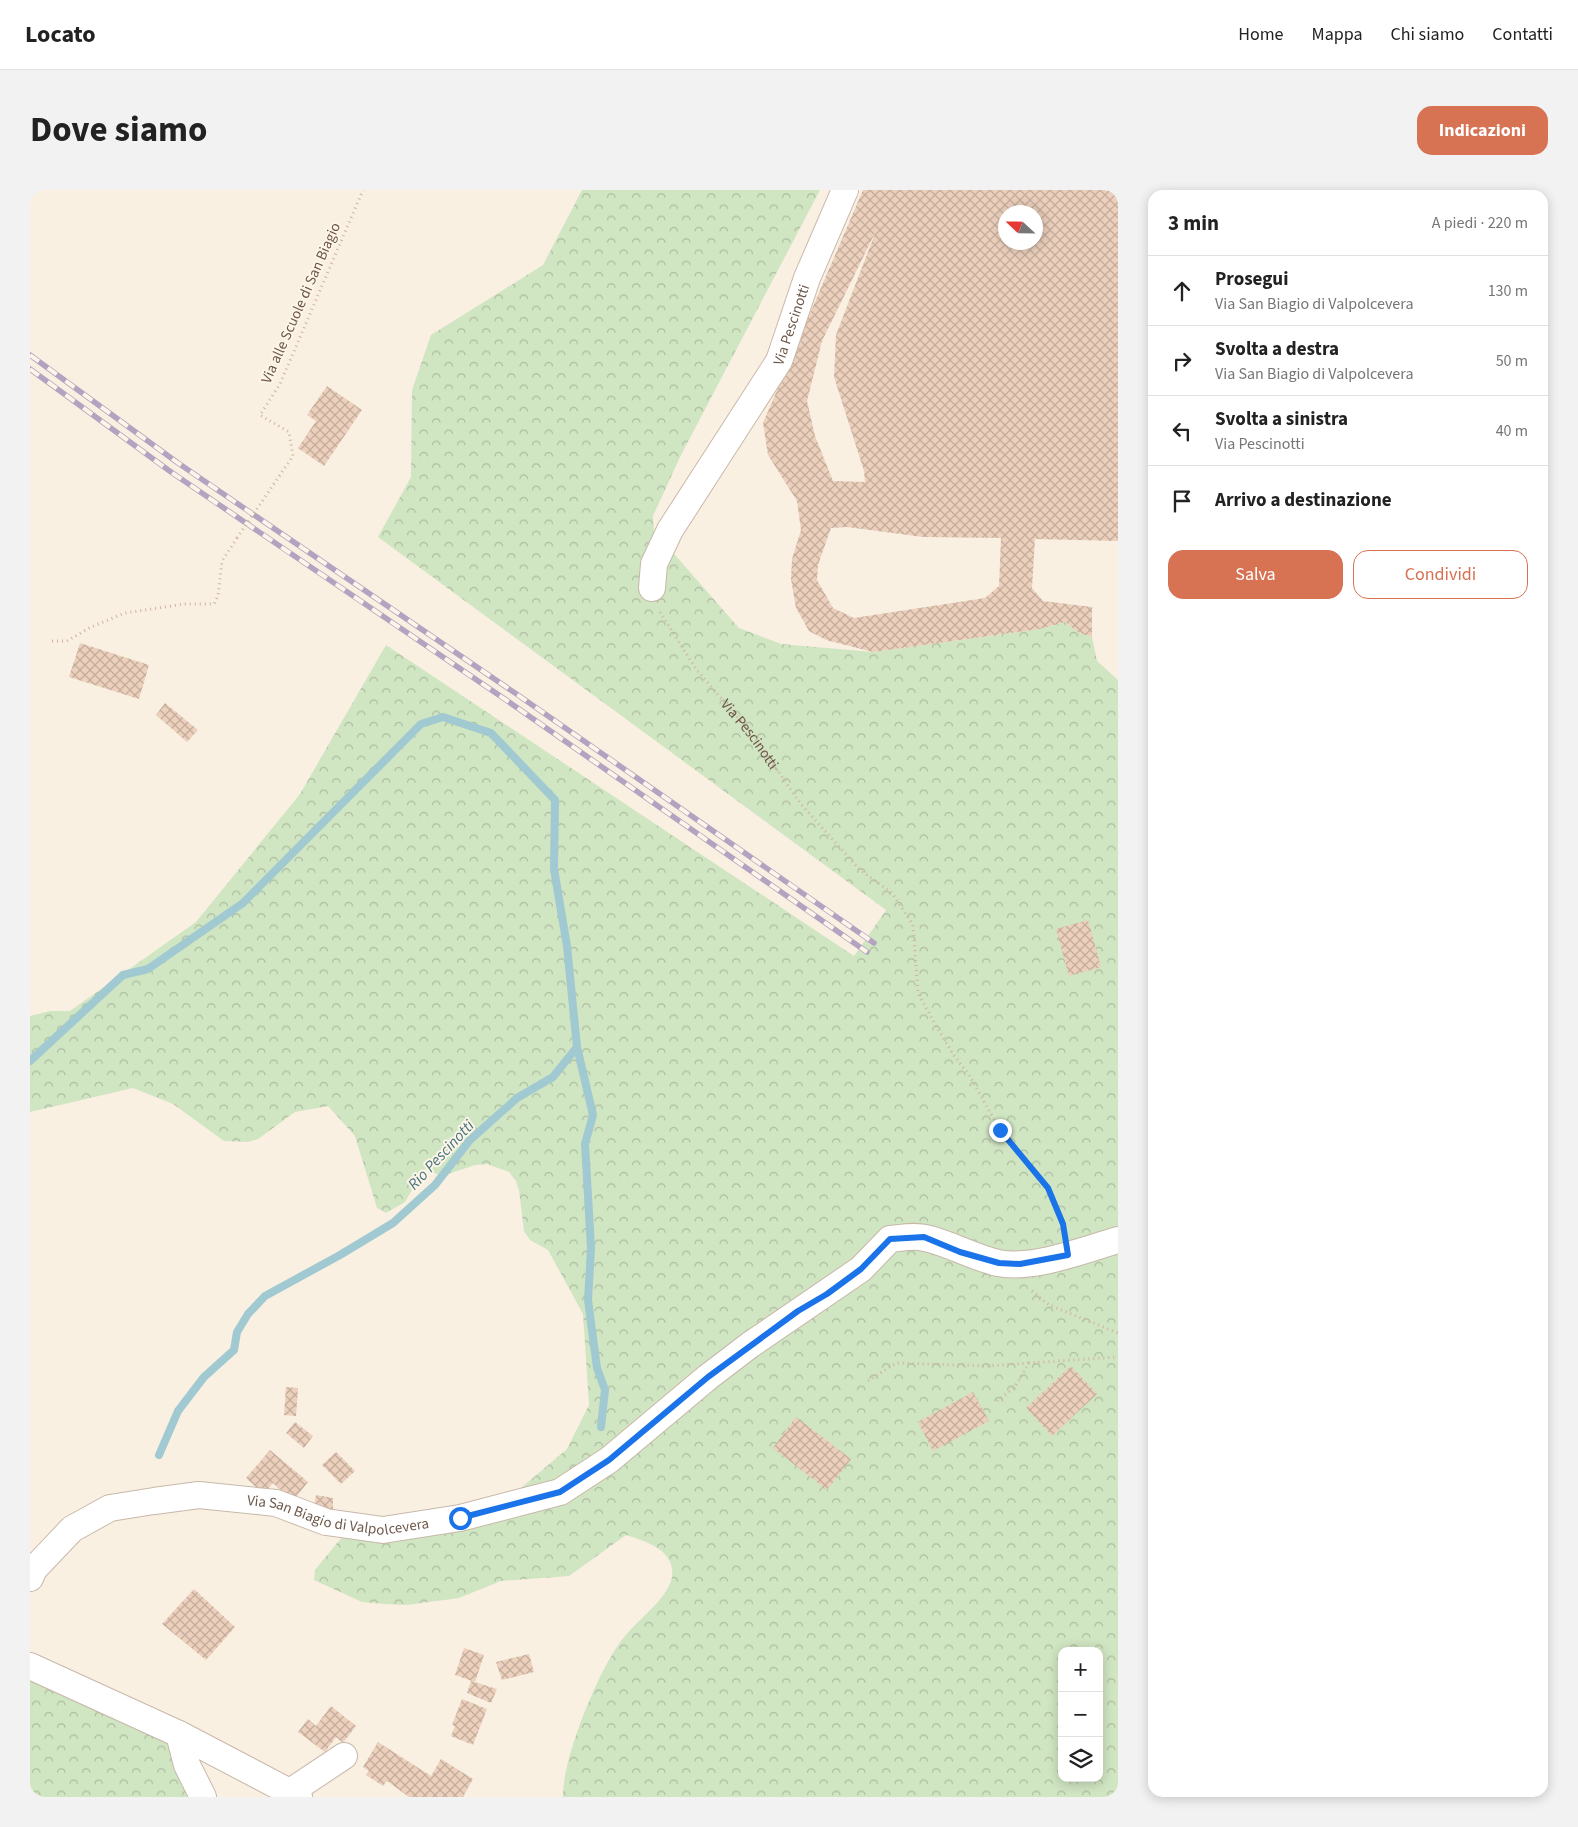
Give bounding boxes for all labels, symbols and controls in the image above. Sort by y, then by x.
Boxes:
text: Locato [25,17,96,52]
text: Home [1238,22,1284,47]
text: Mappa [1312,22,1363,47]
text: Chi siamo [1391,22,1464,47]
text: Contatti [1492,22,1553,47]
text: Dove siamo [30,105,208,155]
button: Indicazioni [1417,106,1548,155]
north arrow [998,205,1043,250]
text: 3 min [1168,208,1219,238]
text: A piedi · 220 m [1432,212,1528,234]
street label: Via alle Scuole di San Biagio [256,219,346,387]
text: Prosegui [1215,266,1288,293]
icon: ahead [1168,277,1196,305]
text: 130 m [1488,280,1528,302]
street label: Via Pescinotti [768,282,815,368]
text: Via San Biagio di Valpolcevera [1215,293,1414,315]
text: Svolta a destra [1215,336,1339,363]
icon: right [1168,347,1196,375]
text: 50 m [1496,350,1528,372]
text: Via San Biagio di Valpolcevera [1215,363,1414,385]
text: Svolta a sinistra [1215,406,1348,433]
icon: left [1168,417,1196,445]
text: 40 m [1496,420,1528,442]
text: Via Pescinotti [1215,433,1305,455]
icon: arrive [1168,487,1196,515]
text: Arrivo a destinazione [1215,487,1392,514]
button: Salva [1168,550,1343,599]
button: Condividi [1353,550,1528,599]
street label: Via Pescinotti [716,694,784,774]
water label: Rio Pescinotti [403,1115,479,1195]
route end [989,1119,1012,1142]
street label: Via San Biagio di Valpolcevera [246,1490,430,1541]
route start [449,1507,472,1530]
map controls [1058,1647,1103,1782]
button: + [1058,1647,1103,1692]
button: − [1058,1692,1103,1737]
button: layers [1058,1737,1103,1782]

